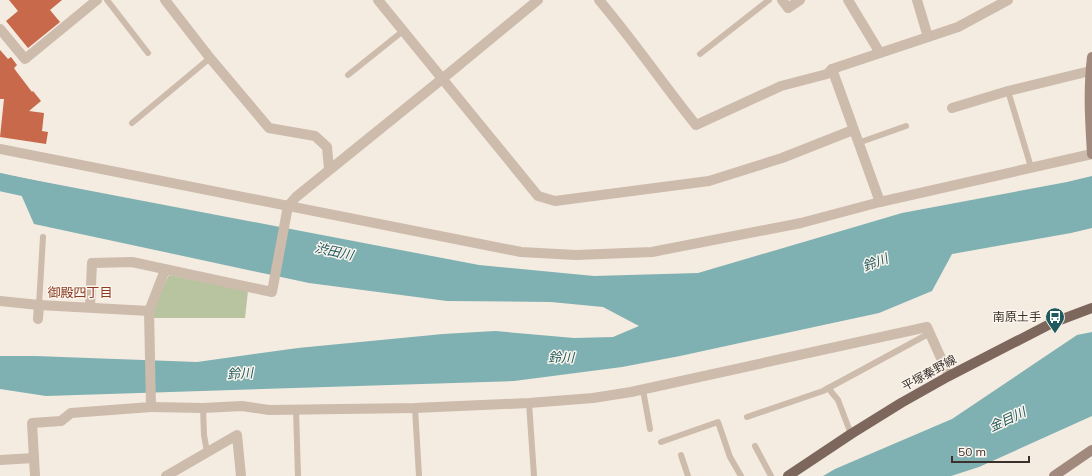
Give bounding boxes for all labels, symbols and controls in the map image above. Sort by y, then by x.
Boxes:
water label: 渋田川 [313,239,357,263]
water label: 鈴川 [860,249,892,274]
district label: 御殿四丁目 [47,284,113,300]
bus stop icon: 南原土手 [1044,306,1066,334]
place label: 南原土手 [993,309,1041,324]
water label: 鈴川 [548,349,576,365]
street label: 平塚秦野線 [899,351,959,394]
water label: 鈴川 [227,364,255,382]
water label: 金目川 [986,403,1030,434]
scale bar [952,438,1029,464]
text: 50 m [958,444,986,459]

